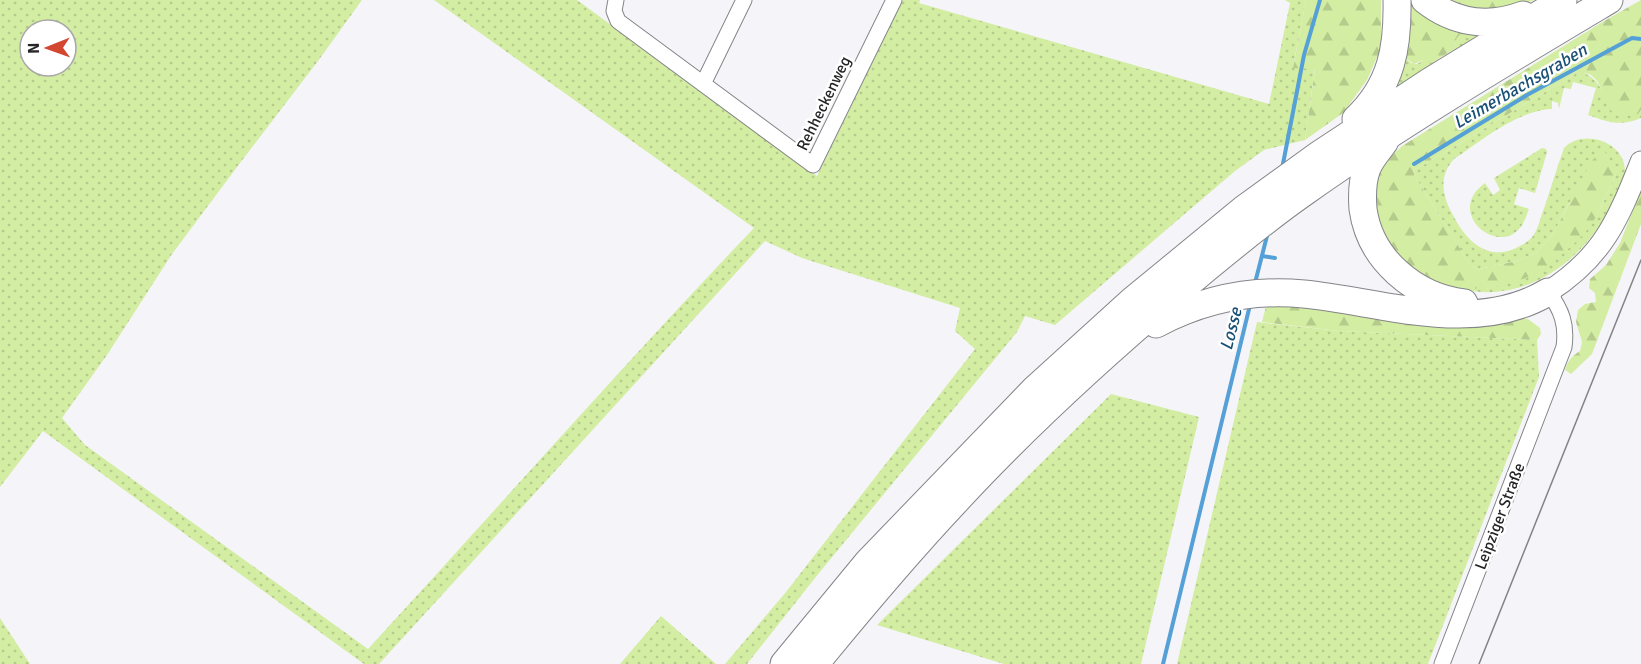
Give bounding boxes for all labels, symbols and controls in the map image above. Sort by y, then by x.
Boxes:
north arrow [18,18,78,78]
water label: Leimerbachsgraben [1449,38,1592,133]
text: N [24,43,44,54]
street label: Rehheckenweg [792,53,855,154]
water label: Losse [1215,304,1247,353]
street label: Leipziger Straße [1470,460,1529,572]

